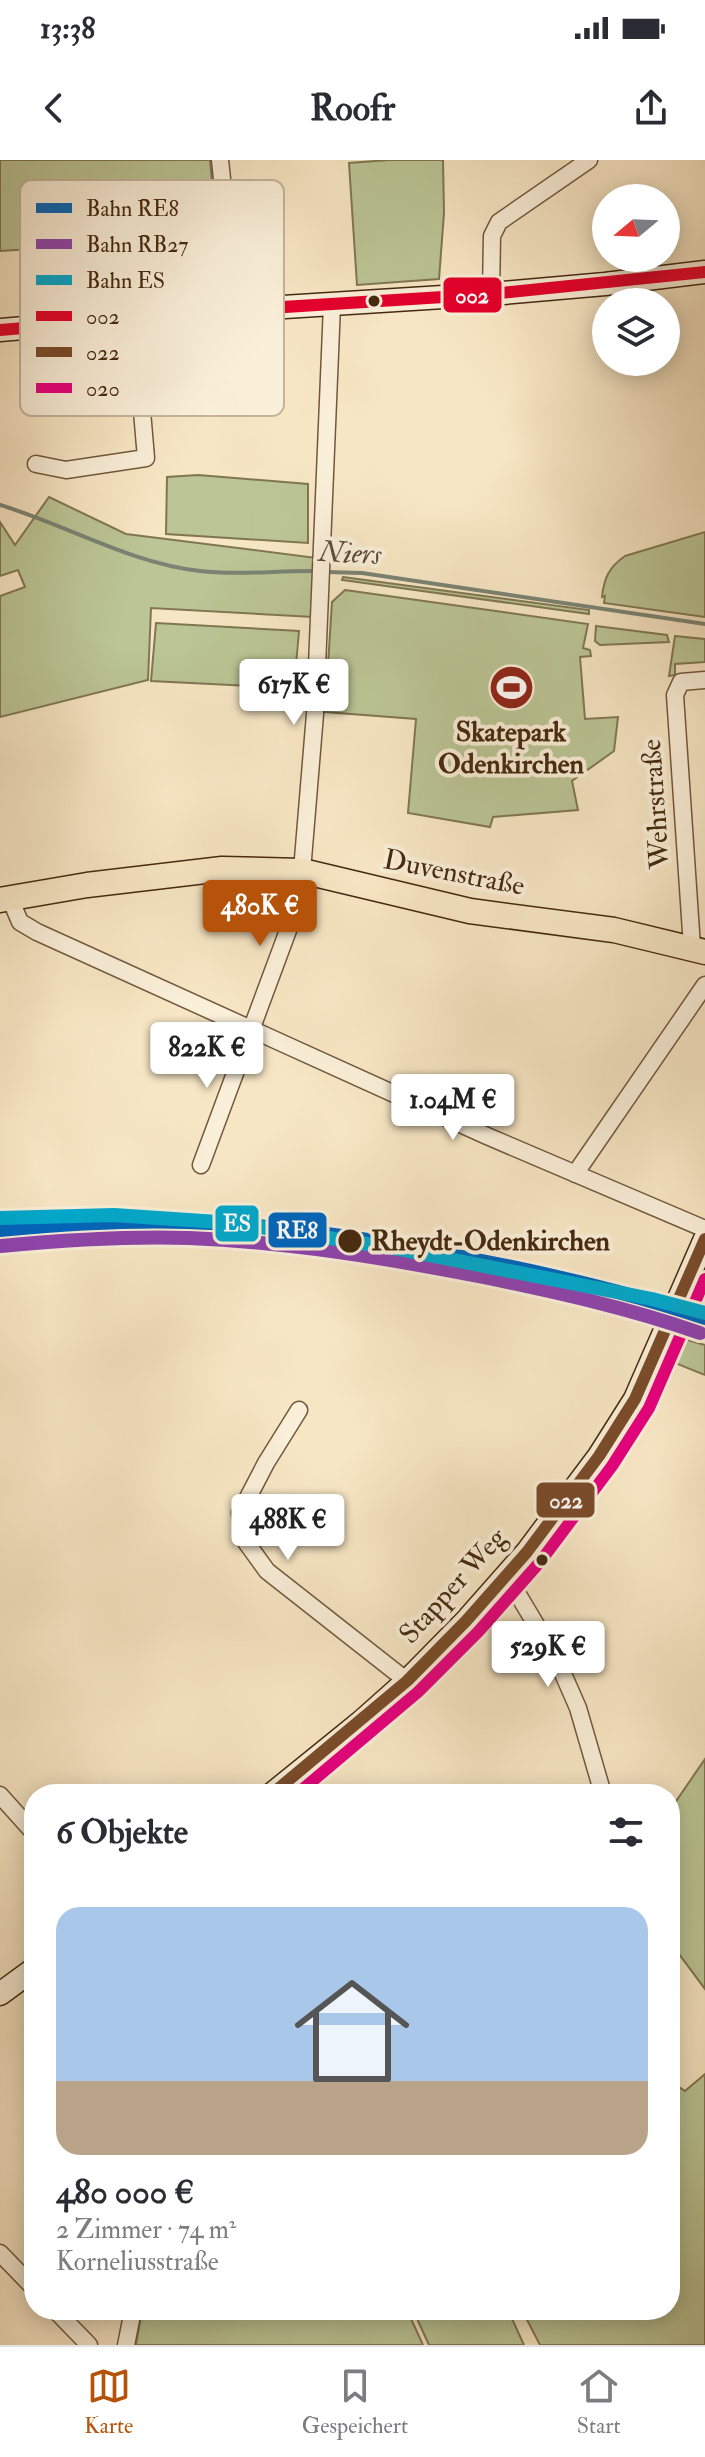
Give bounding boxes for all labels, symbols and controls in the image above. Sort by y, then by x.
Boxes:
text: 13:38 [40,10,95,47]
icon: back [32,86,76,130]
text: Roofr [310,86,395,131]
icon: share [629,86,673,130]
legend [20,180,284,416]
north arrow [592,184,680,272]
map controls [592,184,680,376]
text: Bahn RE8 [86,195,179,223]
text: Bahn RB27 [86,231,188,259]
text: Bahn ES [86,267,165,295]
line badge: 002 [442,276,503,314]
text: 002 [455,282,489,310]
button: layers [592,288,680,376]
unlabelled marker [366,293,382,309]
text: 002 [86,303,120,331]
text: 022 [86,339,120,367]
text: 020 [86,375,120,403]
water label: Niers [316,533,383,573]
pin: 617K € [229,659,359,727]
sports icon: Skatepark Odenkirchen [487,663,535,711]
text: 617K € [257,669,331,701]
place label: Skatepark Odenkirchen [438,715,585,782]
street label: Wehrstraße [634,738,678,871]
street label: Duvenstraße [381,842,528,904]
pin: 480K € [195,880,325,948]
text: 480K € [221,890,299,922]
pin: 822K € [142,1022,272,1090]
text: 822K € [168,1032,246,1064]
pin: 1.04M € [379,1074,527,1142]
text: 1.04M € [409,1084,497,1116]
line badge: ES [214,1204,260,1243]
text: ES [223,1210,251,1238]
line badge: RE8 [267,1211,328,1249]
text: RE8 [276,1217,319,1245]
place label: Rheydt-Odenkirchen [371,1224,611,1259]
marker: Rheydt-Odenkirchen [336,1227,364,1255]
line badge: 022 [535,1481,596,1519]
text: 022 [549,1487,583,1515]
pin: 488K € [223,1494,353,1562]
text: 488K € [249,1504,327,1536]
street label: Stapper Weg [392,1520,515,1651]
unlabelled marker [534,1552,550,1568]
pin: 529K € [483,1621,613,1689]
text: 529K € [510,1631,586,1663]
icon: filters [604,1810,648,1854]
text: 6 Objekte [56,1811,188,1854]
icon: home [280,1959,424,2103]
text: 480 000 € [56,2171,194,2214]
text: 2 Zimmer · 74 m² [56,2214,236,2246]
text: Korneliusstraße [56,2246,219,2278]
tab: Karte [84,2364,133,2440]
tab: Gespeichert [302,2364,408,2440]
tab: Start [577,2364,621,2440]

